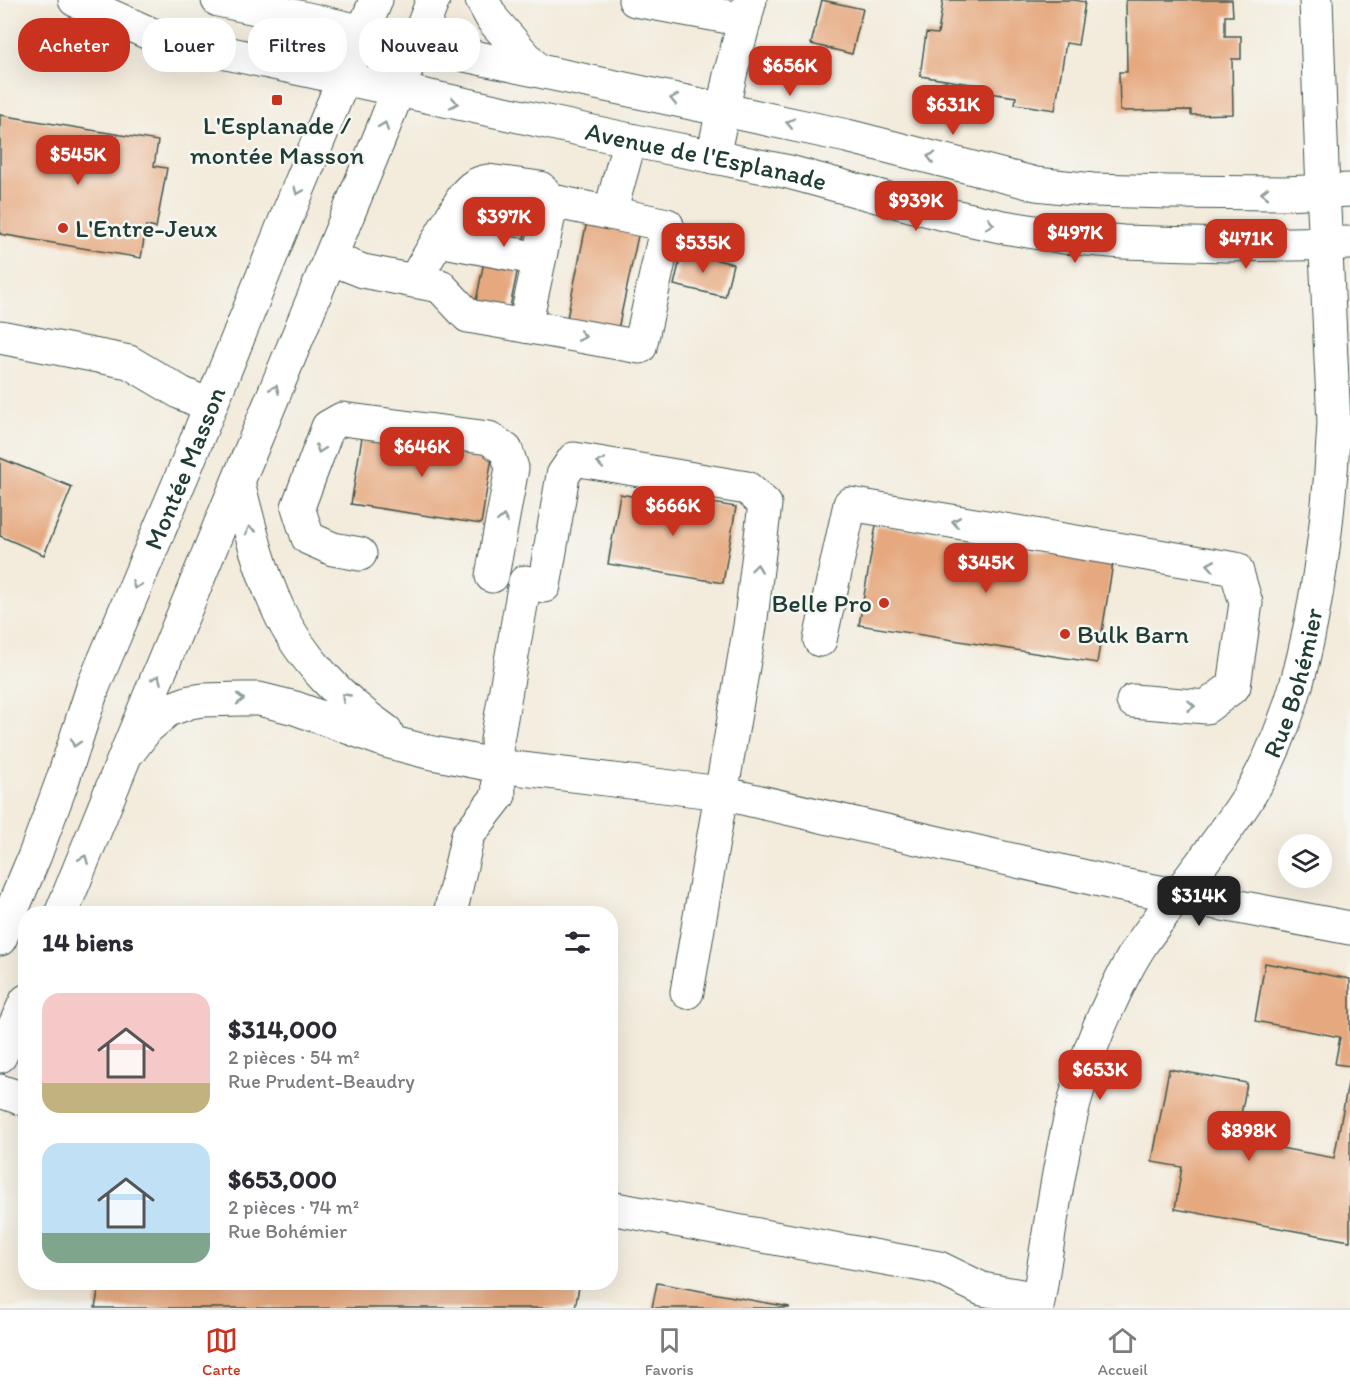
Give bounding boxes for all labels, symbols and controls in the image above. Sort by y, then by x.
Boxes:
chip: Acheter [18,18,130,72]
chip: Louer [142,18,236,72]
chip: Filtres [248,18,347,72]
chip: Nouveau [359,18,480,72]
pin: $656K [748,46,832,97]
text: $656K [763,53,817,77]
pin: $631K [911,85,995,136]
text: $631K [926,92,980,116]
marker: L'Esplanade / montée Masson [270,93,284,107]
one-way arrow [669,93,679,106]
one-way arrow [449,95,459,108]
place label: L'Esplanade / montée Masson [190,109,364,171]
street label: Avenue de l'Esplanade [583,115,830,198]
one-way arrow [785,118,795,131]
one-way arrow [377,121,389,132]
pin: $545K [36,135,120,186]
text: $545K [50,142,106,166]
one-way arrow [926,151,936,164]
pin: $939K [874,181,958,232]
one-way arrow [293,185,305,196]
one-way arrow [1260,187,1269,199]
text: $939K [889,188,943,212]
pin: $397K [462,197,546,248]
text: $397K [477,204,531,228]
place label: L'Entre-Jeux [75,212,217,244]
pin: $497K [1033,213,1117,264]
one-way arrow [985,217,995,230]
pin: $471K [1204,219,1288,270]
text: $497K [1047,220,1103,244]
marker: L'Entre-Jeux [56,221,70,235]
pin: $535K [661,223,745,274]
text: $471K [1219,226,1273,250]
text: $535K [676,230,730,254]
one-way arrow [578,330,587,342]
street label: Montée Masson [137,382,233,554]
one-way arrow [268,384,280,395]
pin: $646K [380,427,464,478]
text: $646K [394,434,450,458]
one-way arrow [314,443,327,453]
one-way arrow [596,457,606,470]
pin: $666K [631,486,715,537]
text: $666K [646,493,700,517]
one-way arrow [496,514,509,524]
one-way arrow [951,517,961,529]
one-way arrow [245,525,257,536]
pin: $345K [944,543,1028,594]
text: $345K [958,550,1014,574]
one-way arrow [1206,559,1216,572]
one-way arrow [750,564,763,573]
one-way arrow [131,579,143,590]
place label: Belle Pro [772,587,872,619]
marker: Belle Pro [877,596,891,610]
street label: Rue Bohémier [1256,605,1330,763]
place label: Bulk Barn [1077,618,1189,650]
marker: Bulk Barn [1058,627,1072,641]
one-way arrow [150,674,162,685]
one-way arrow [236,693,245,705]
one-way arrow [341,694,352,704]
one-way arrow [1186,699,1195,712]
one-way arrow [69,737,82,748]
map controls [1278,834,1332,888]
button: layers [1278,834,1332,888]
one-way arrow [76,855,89,865]
pin: $314K [1157,876,1241,927]
text: $314K [1171,883,1227,907]
text: 14 biens [42,926,134,958]
icon: filters [561,926,594,959]
text: $314,000 [228,1013,337,1045]
icon: home [90,1017,162,1089]
text: 2 pièces · 54 m² [228,1045,360,1069]
pin: $653K [1058,1050,1142,1101]
text: $653K [1073,1057,1127,1081]
text: Rue Prudent-Beaudry [228,1069,415,1093]
pin: $898K [1207,1111,1291,1162]
text: $898K [1221,1118,1277,1142]
text: $653,000 [228,1163,337,1195]
icon: home [90,1167,162,1239]
text: 2 pièces · 74 m² [228,1195,359,1219]
text: Rue Bohémier [228,1219,347,1243]
tab: Carte [202,1324,241,1379]
tab: Favoris [645,1324,694,1379]
tab: Accueil [1098,1324,1148,1379]

